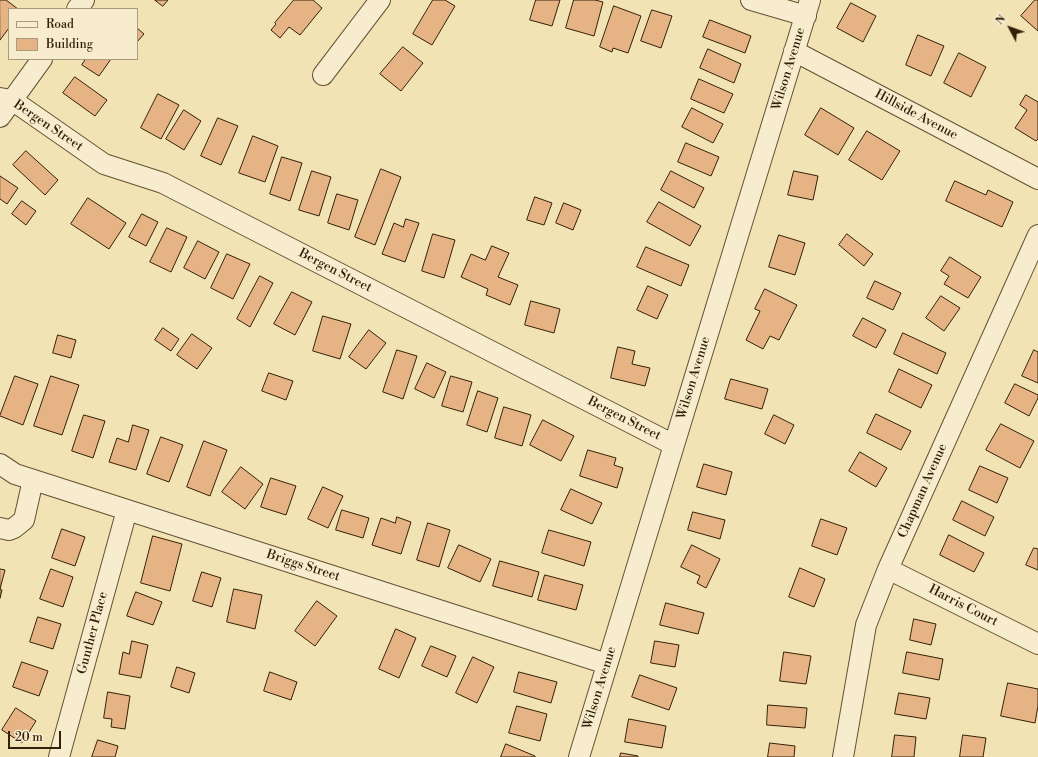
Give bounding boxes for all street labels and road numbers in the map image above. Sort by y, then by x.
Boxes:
street label: Wilson Avenue [769,26,809,112]
street label: Hillside Avenue [872,87,960,143]
street label: Bergen Street [10,97,86,155]
street label: Bergen Street [296,246,374,296]
street label: Wilson Avenue [674,335,714,421]
street label: Bergen Street [585,394,663,444]
street label: Chapman Avenue [895,441,951,541]
street label: Briggs Street [264,547,342,585]
street label: Harris Court [926,582,1000,630]
street label: Gunther Place [75,590,111,676]
street label: Wilson Avenue [580,645,620,731]

